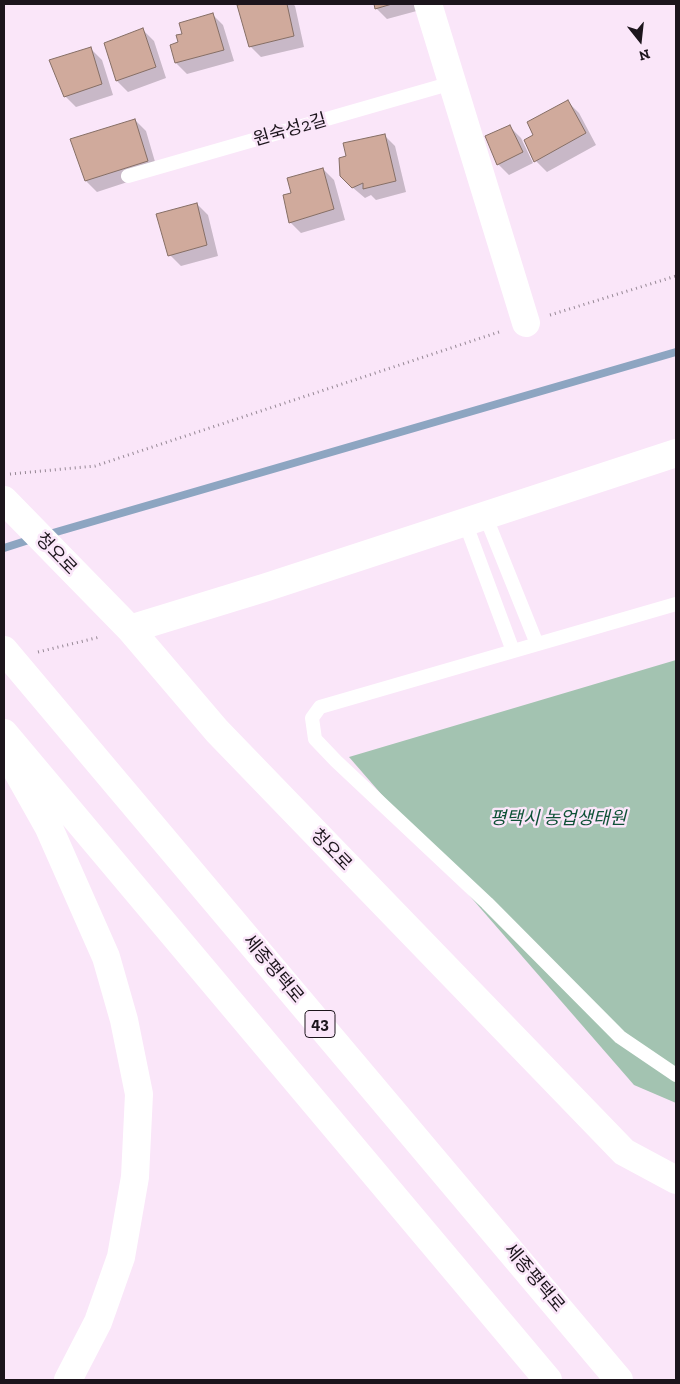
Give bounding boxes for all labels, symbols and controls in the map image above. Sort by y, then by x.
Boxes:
north arrow [615,15,665,65]
text: N [637,45,652,65]
street label: 원숙성2길 [251,109,329,151]
street label: 청오로 [31,529,81,579]
park label: 평택시 농업생태원 [490,808,626,830]
street label: 청오로 [306,825,356,875]
street label: 세종평택로 [238,930,308,1008]
road number: 43 [305,1011,335,1038]
street label: 세종평택로 [499,1239,569,1317]

